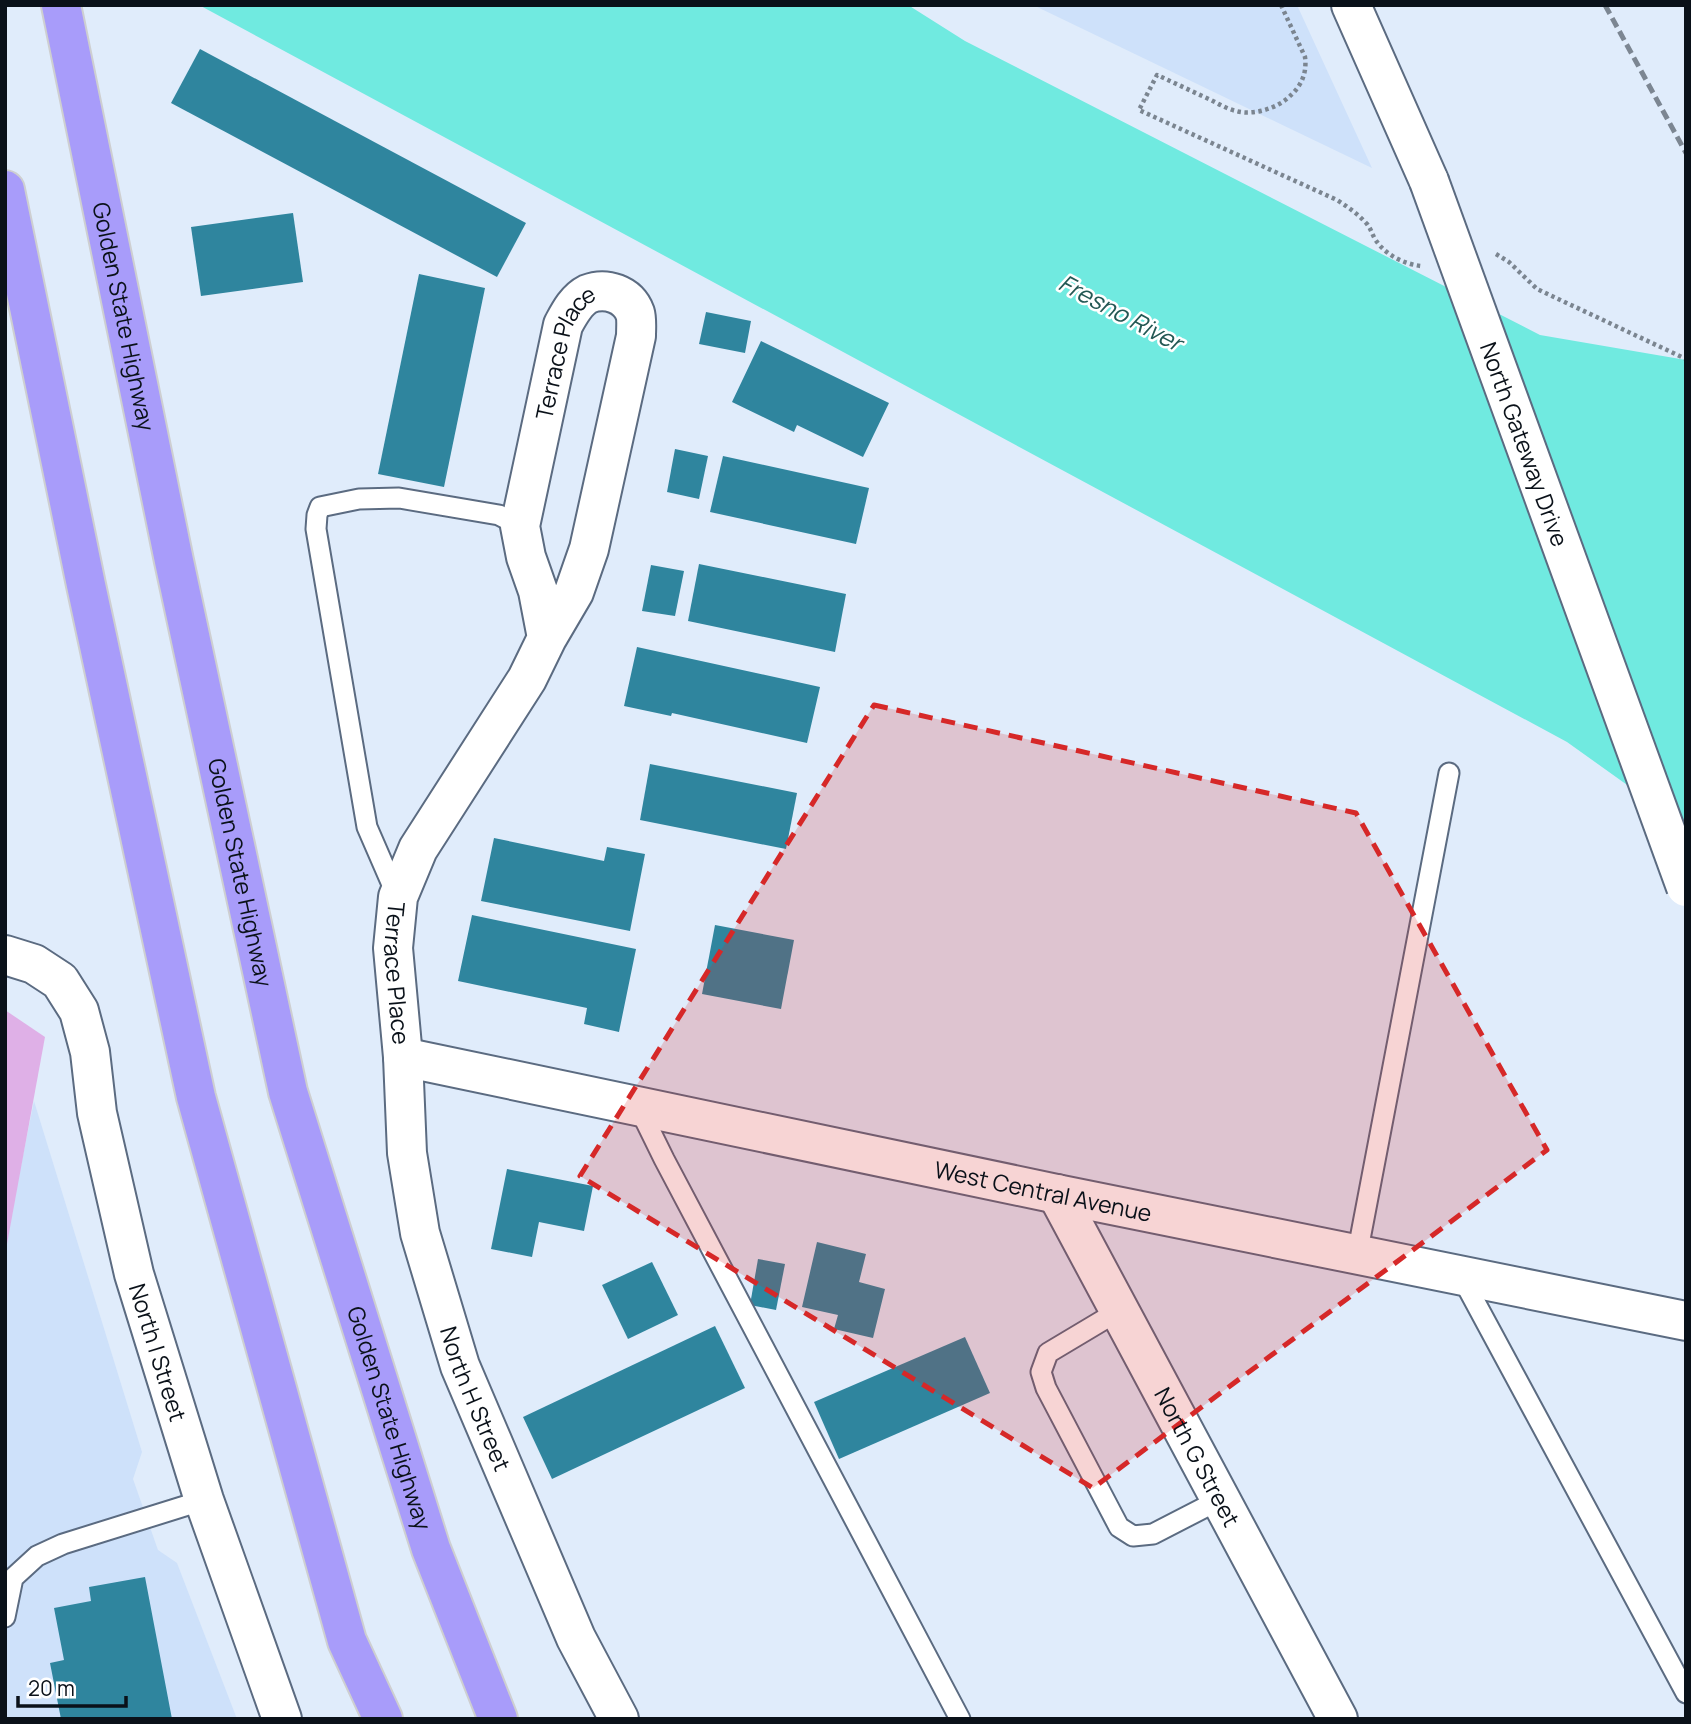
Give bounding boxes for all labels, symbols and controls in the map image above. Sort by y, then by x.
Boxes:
street label: Golden State Highway [85,199,163,434]
water label: Fresno River [1053,266,1191,360]
street label: Terrace Place [527,277,601,423]
street label: North Gateway Drive [1473,337,1577,551]
street label: Golden State Highway [201,755,281,990]
street label: Terrace Place [377,901,418,1046]
street label: West Central Avenue [931,1153,1155,1229]
street label: North I Street [122,1279,195,1425]
street label: Golden State Highway [340,1302,440,1534]
street label: North H Street [433,1322,519,1476]
street label: North G Street [1147,1381,1248,1532]
scale bar [18,1664,126,1708]
text: 20 m [28,1674,75,1702]

